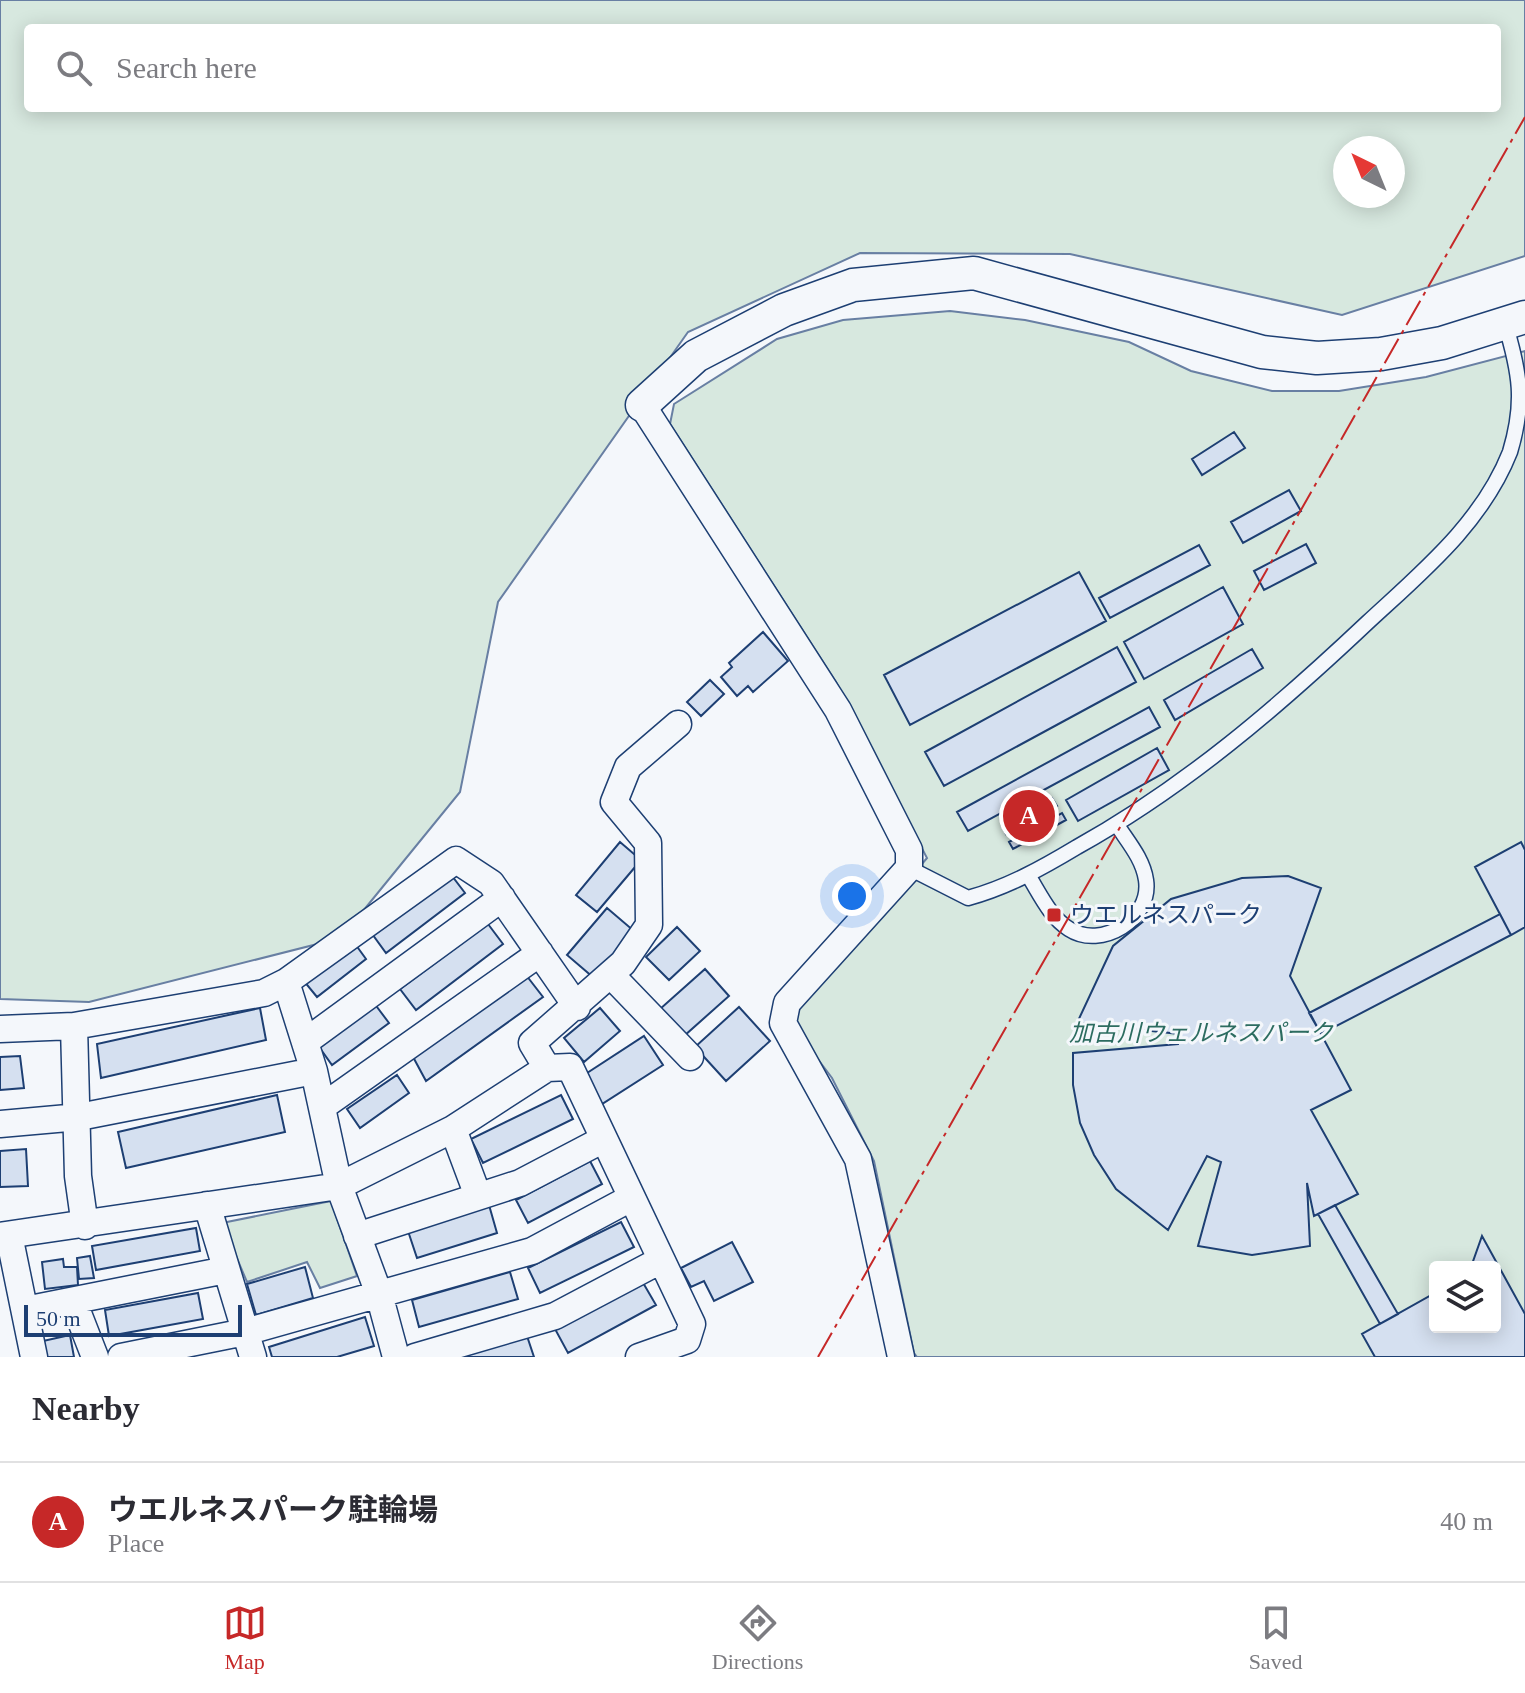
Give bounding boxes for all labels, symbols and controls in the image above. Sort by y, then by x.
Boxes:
search box [24,24,1501,112]
icon: search [52,46,96,90]
text: Search here [116,51,257,84]
north arrow [1333,136,1405,208]
pin: A [1003,786,1055,846]
your location [832,876,872,916]
place label: ウエルネスパーク [1070,902,1262,928]
marker: ウエルネスパーク [1045,906,1063,924]
park label: 加古川ウェルネスパーク [1069,1020,1334,1046]
map controls [1429,1261,1501,1333]
button: layers [1429,1261,1501,1333]
scale bar [24,1301,242,1337]
text: 50 m [36,1306,81,1331]
text: Nearby [32,1390,140,1427]
text: ウエルネスパーク駐輪場 [108,1493,438,1526]
text: A [49,1507,67,1536]
text: 40 m [1440,1507,1493,1536]
text: Place [108,1529,164,1558]
tab: Map [223,1601,267,1675]
tab: Directions [712,1601,803,1675]
tab: Saved [1249,1601,1302,1675]

